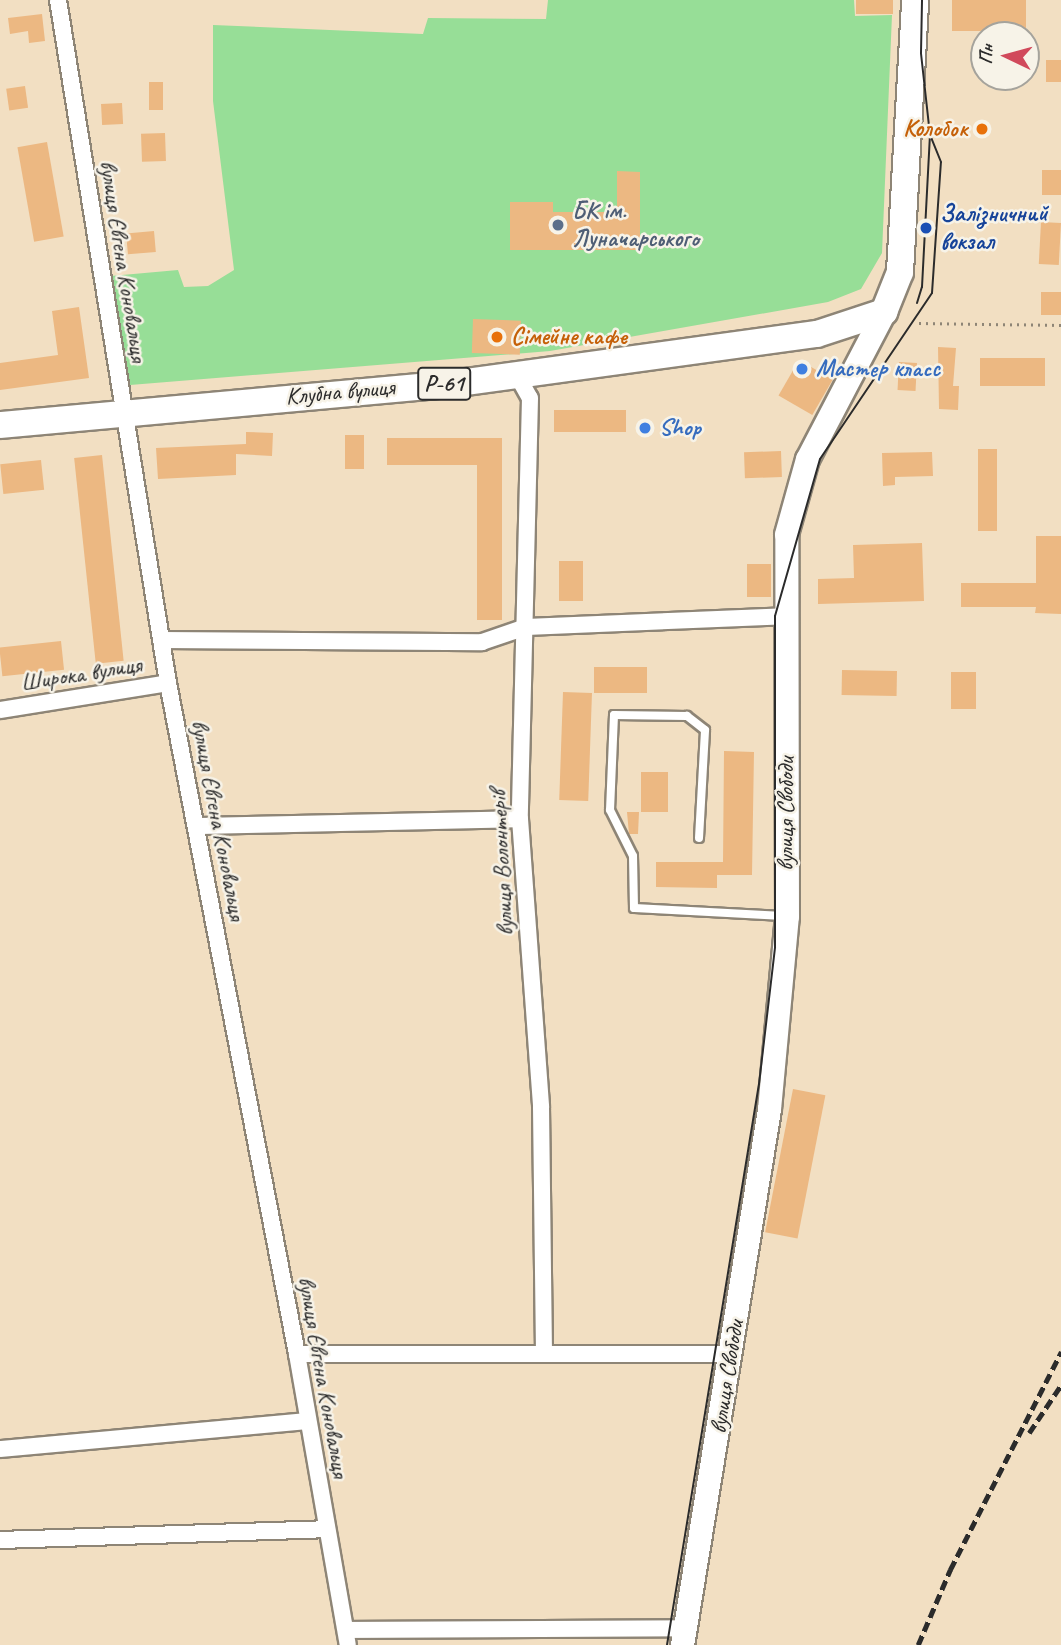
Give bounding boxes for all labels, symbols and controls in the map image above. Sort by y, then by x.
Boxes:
north arrow [970,21,1040,91]
text: Пн [973,43,999,65]
place label: Колобок [903,115,968,143]
marker: Колобок [974,121,990,137]
street label: вулиця Євгена Коновальця [93,158,153,364]
place label: БК ім. Луначарського [572,197,699,253]
place label: Залізничний вокзал [940,200,1048,256]
marker: БК ім. Луначарського [550,217,566,233]
marker: Залізничний вокзал [918,220,934,236]
place label: Сімейне кафе [511,323,625,351]
marker: Сімейне кафе [489,329,505,345]
place label: Мастер класс [816,355,940,383]
marker: Мастер класс [794,361,810,377]
road number: Р-61 [416,364,472,404]
street label: Клубна вулиця [283,373,397,411]
place label: Shop [659,414,700,442]
marker: Shop [637,420,653,436]
street label: Широка вулиця [19,650,143,698]
street label: вулиця Євгена Коновальця [184,718,252,922]
street label: вулиця Свободи [772,757,800,871]
street label: вулиця Волонтерів [484,789,520,937]
street label: вулиця Євгена Коновальця [291,1274,355,1480]
street label: вулиця Свободи [704,1318,750,1436]

